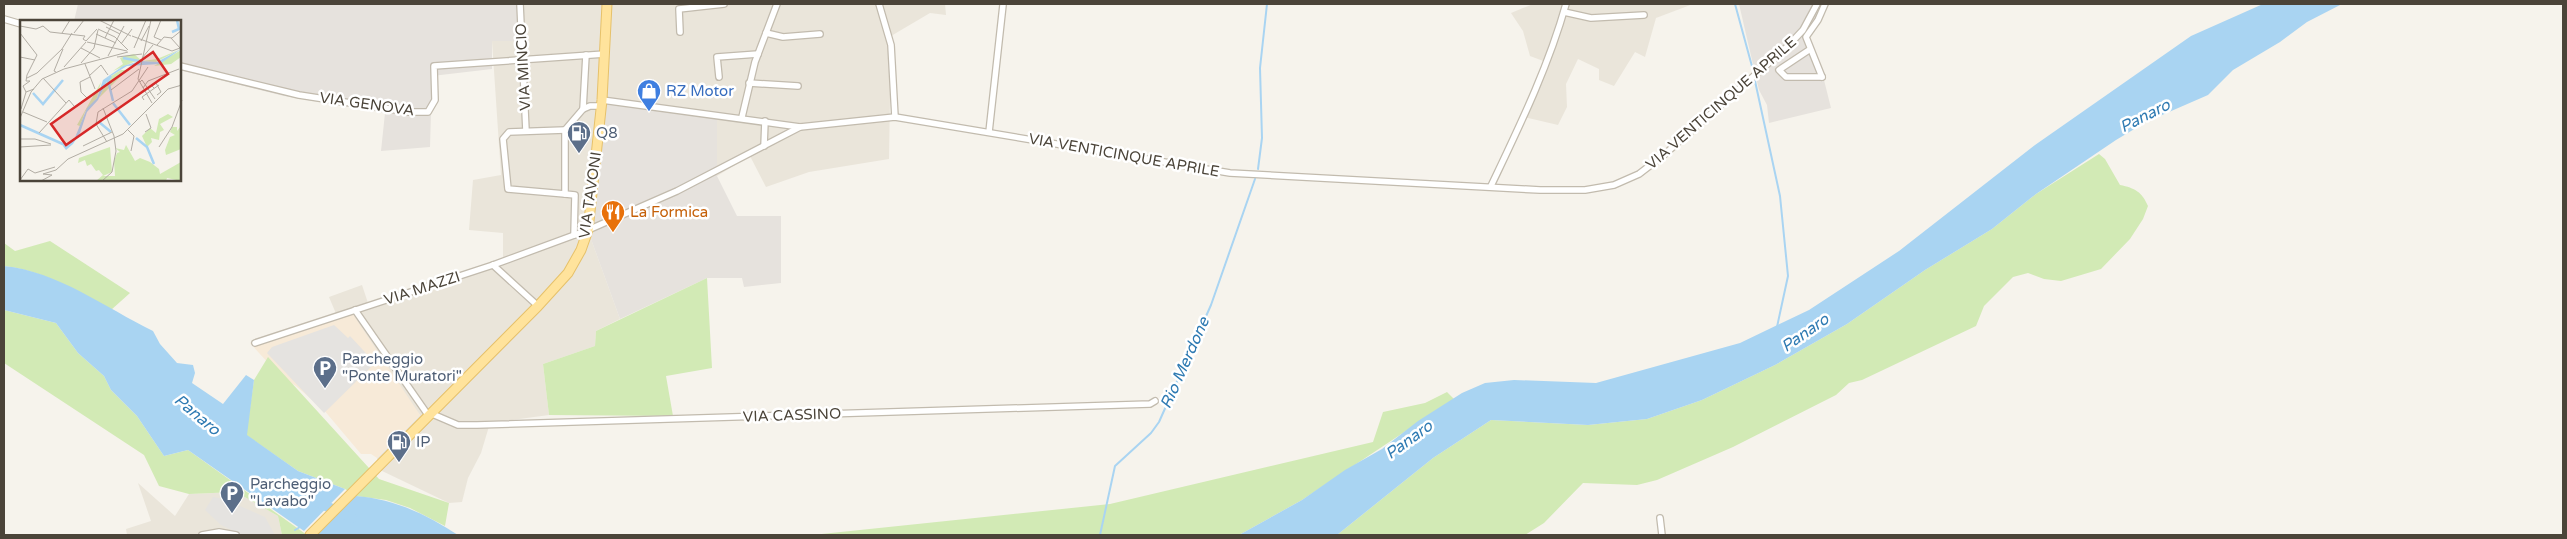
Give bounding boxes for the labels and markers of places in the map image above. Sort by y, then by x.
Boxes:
shop icon: RZ Motor [636,78,662,112]
place label: RZ Motor [666,82,734,100]
fuel station icon: Q8 [566,120,592,154]
place label: Q8 [596,124,618,142]
restaurant icon: La Formica [600,199,626,233]
place label: La Formica [630,203,708,221]
place label: Parcheggio "Ponte Muratori" [342,350,462,385]
parking icon: Parcheggio "Ponte Muratori" [312,355,338,389]
fuel station icon: IP [386,429,412,463]
place label: IP [416,433,430,451]
place label: Parcheggio "Lavabo" [250,475,331,510]
parking icon: Parcheggio "Lavabo" [219,480,245,514]

